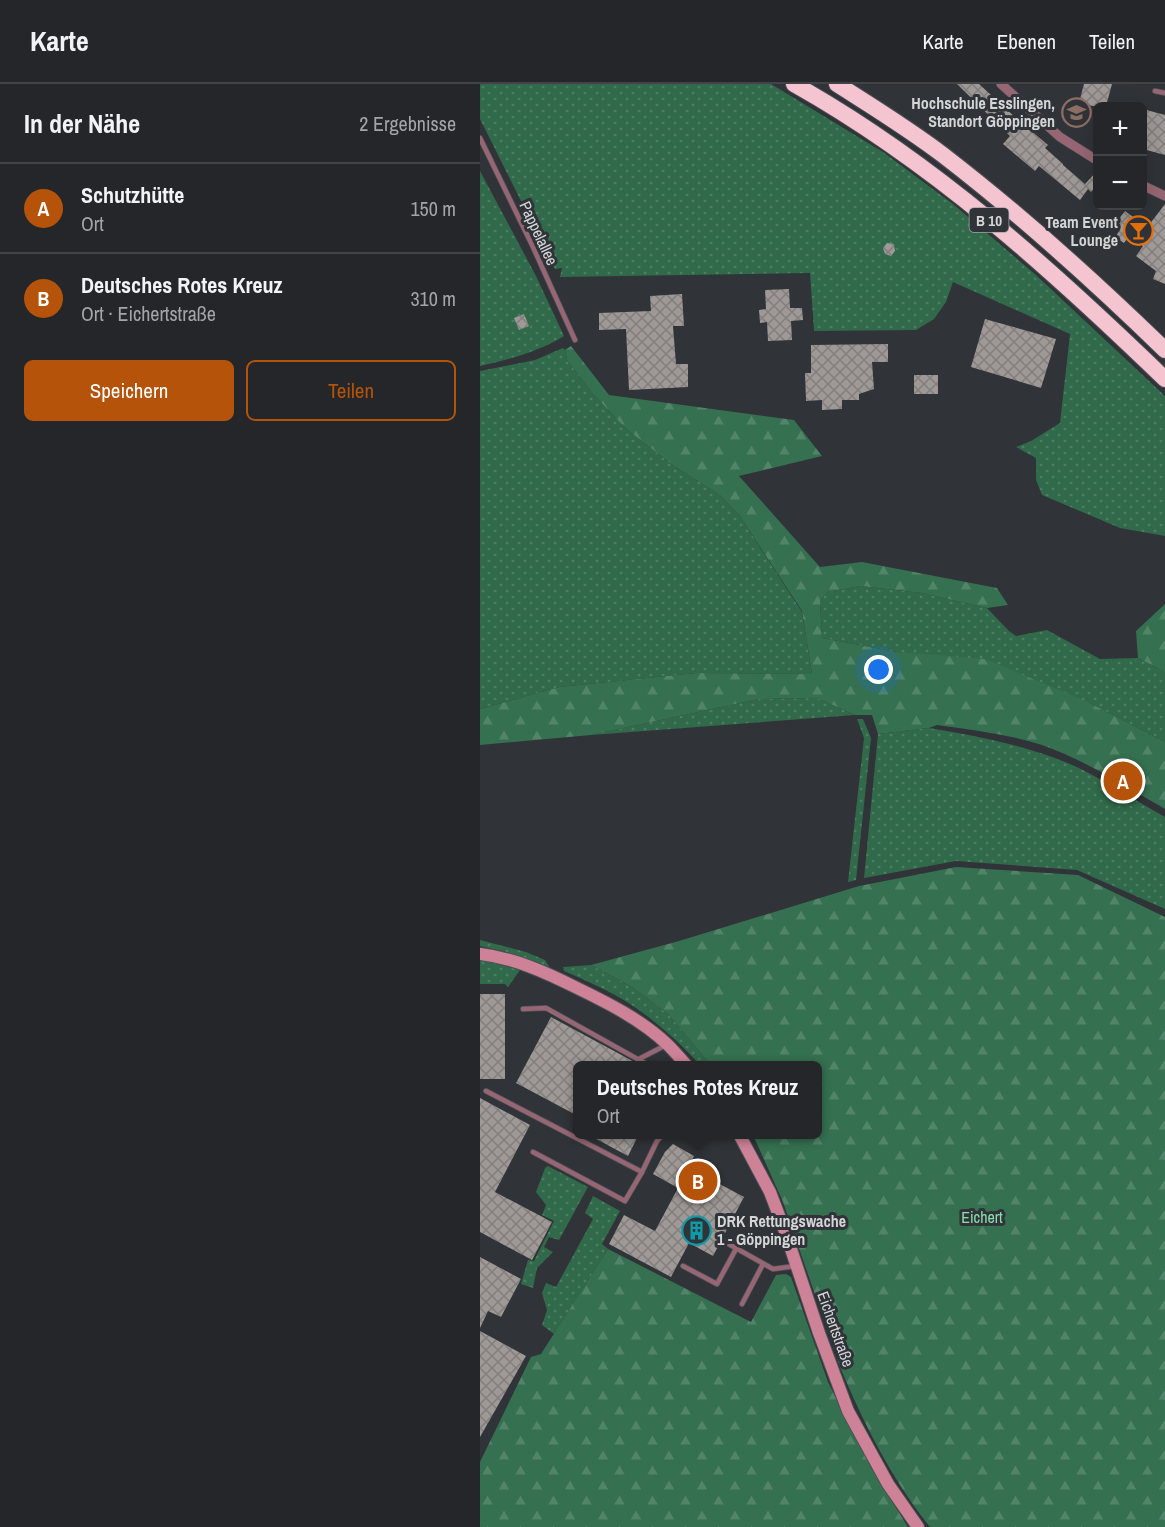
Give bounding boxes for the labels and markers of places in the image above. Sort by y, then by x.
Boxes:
place label: Hochschule Esslingen, Standort Göppingen [911,92,1055,132]
school or university icon: Hochschule Esslingen, Standort Göppingen [1060,96,1092,128]
place label: Team Event Lounge [1045,211,1119,251]
bar icon: Team Event Lounge [1123,215,1155,247]
pin: A [1104,758,1142,804]
pin: B [678,1158,718,1204]
place label: DRK Rettungswache 1 - Göppingen [717,1210,846,1250]
building icon: DRK Rettungswache 1 - Göppingen [680,1214,712,1246]

